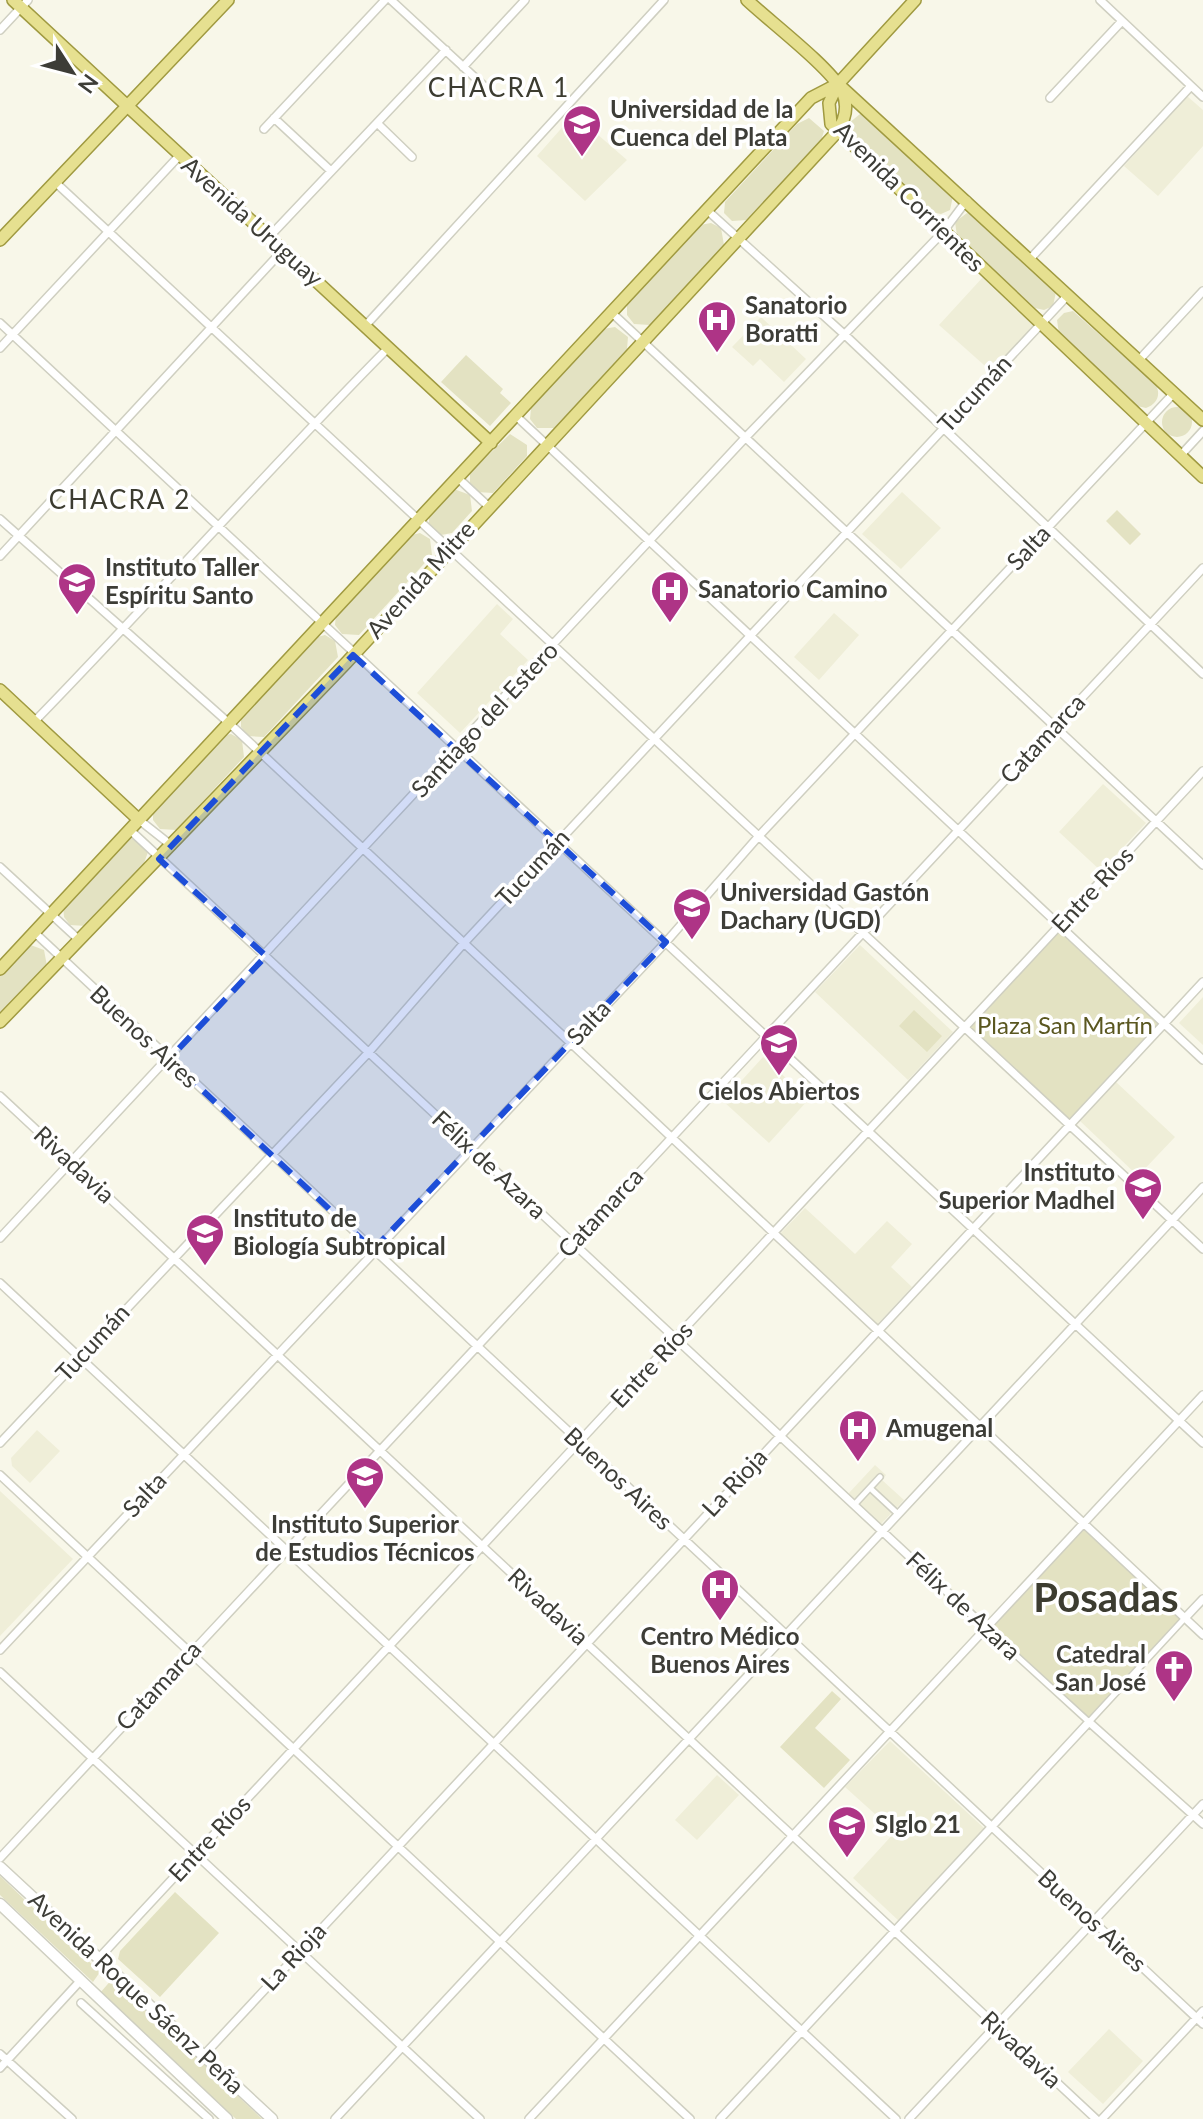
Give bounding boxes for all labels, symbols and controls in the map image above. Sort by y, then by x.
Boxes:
north arrow [32,32,112,112]
text: N [73,69,104,99]
district label: CHACRA 1 [428,71,570,103]
place label: Universidad de la Cuenca del Plata [610,94,793,151]
school or university icon: Universidad de la Cuenca del Plata [561,103,603,158]
street label: Avenida Corrientes [829,115,991,277]
street label: Avenida Uruguay [176,150,330,292]
place label: Sanatorio Boratti [745,290,847,347]
hospital icon: Sanatorio Boratti [696,299,738,354]
street label: Tucumán [931,348,1017,438]
district label: CHACRA 2 [49,483,191,515]
street label: Avenida Mitre [360,514,480,644]
street label: Salta [1000,518,1056,576]
place label: Instituto Taller Espíritu Santo [105,552,259,609]
school or university icon: Instituto Taller Espíritu Santo [56,561,98,616]
hospital icon: Sanatorio Camino [649,569,691,624]
place label: Sanatorio Camino [698,574,888,603]
street label: Santiago del Estero [404,635,563,803]
street label: Catamarca [993,687,1091,789]
street label: Tucumán [489,822,575,912]
street label: Entre Ríos [1045,840,1139,938]
place label: Universidad Gastón Dachary (UGD) [720,877,929,934]
school or university icon: Universidad Gastón Dachary (UGD) [671,886,713,941]
street label: Buenos Aires [85,978,205,1093]
street label: Salta [560,993,616,1051]
park label: Plaza San Martín [977,1010,1153,1039]
school or university icon: Cielos Abiertos [758,1022,800,1077]
place label: Cielos Abiertos [698,1076,860,1105]
street label: Félix de Azara [427,1104,553,1224]
street label: Rivadavia [29,1119,121,1209]
place label: Instituto Superior Madhel [938,1157,1115,1214]
street label: Catamarca [551,1161,649,1263]
school or university icon: Instituto Superior Madhel [1122,1166,1164,1221]
place label: Instituto de Biología Subtropical [233,1203,446,1260]
school or university icon: Instituto de Biología Subtropical [184,1212,226,1267]
street label: Tucumán [49,1297,135,1387]
street label: Entre Ríos [604,1315,698,1413]
hospital icon: Amugenal [837,1408,879,1463]
place label: Amugenal [885,1413,993,1442]
street label: Buenos Aires [559,1420,679,1535]
street label: La Rioja [695,1442,773,1522]
school or university icon: Instituto Superior de Estudios Técnicos [344,1455,386,1510]
street label: Salta [116,1465,172,1523]
place label: Instituto Superior de Estudios Técnicos [255,1509,475,1566]
street label: Félix de Azara [901,1545,1027,1665]
street label: Rivadavia [503,1561,595,1651]
hospital icon: Centro Médico Buenos Aires [699,1567,741,1622]
district label: Posadas [1033,1573,1179,1621]
place label: Centro Médico Buenos Aires [641,1621,799,1678]
street label: Catamarca [109,1634,207,1736]
place label: Catedral San José [1055,1639,1146,1696]
church icon: Catedral San José [1153,1648,1195,1703]
street label: Entre Ríos [162,1789,256,1887]
school or university icon: SIglo 21 [826,1804,868,1859]
place label: SIglo 21 [875,1809,961,1838]
street label: Buenos Aires [1033,1862,1153,1977]
street label: Avenida Roque Sáenz Peña [23,1885,251,2099]
street label: La Rioja [254,1916,332,1996]
street label: Rivadavia [976,2004,1068,2094]

